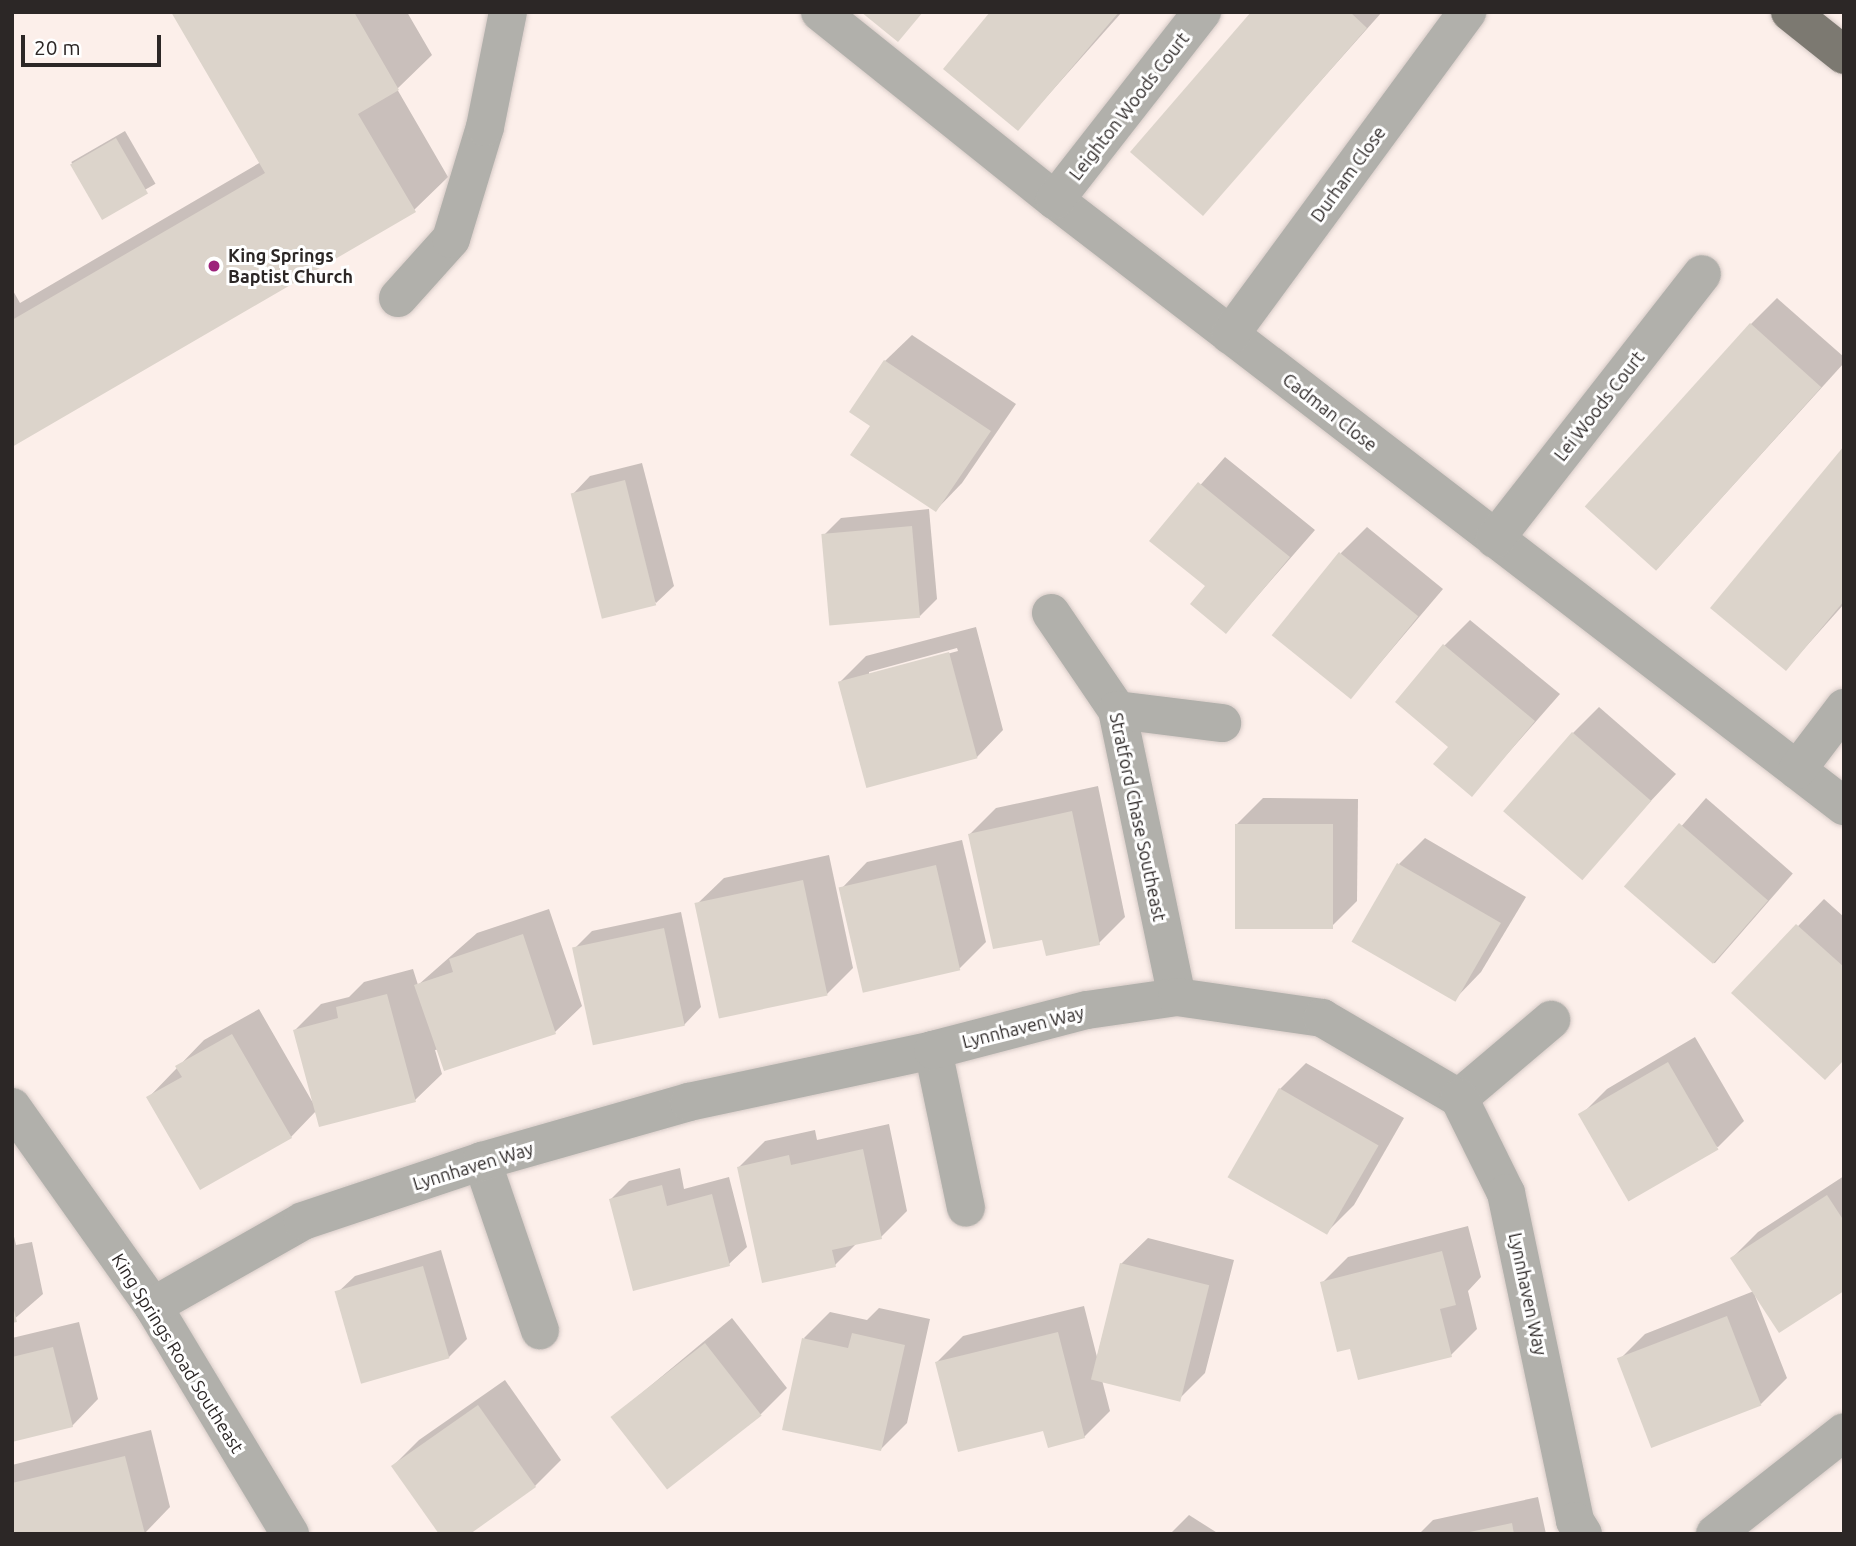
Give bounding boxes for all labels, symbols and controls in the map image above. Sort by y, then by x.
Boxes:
scale bar [24,21,164,65]
street label: Leighton Woods Court [1065,28,1193,184]
text: 20 m [34,35,81,59]
street label: Durham Close [1306,122,1390,226]
place label: King Springs Baptist Church [228,245,353,288]
marker: King Springs Baptist Church [206,258,222,274]
street label: Lei Woods Court [1549,347,1649,465]
street label: Cadman Close [1278,368,1382,456]
street label: Stratford Chase Southeast [1105,711,1171,923]
street label: Lynnhaven Way [960,1001,1086,1053]
street label: Lynnhaven Way [410,1137,536,1195]
street label: Lynnhaven Way [1504,1231,1552,1357]
street label: King Springs Road Southeast [108,1249,248,1457]

